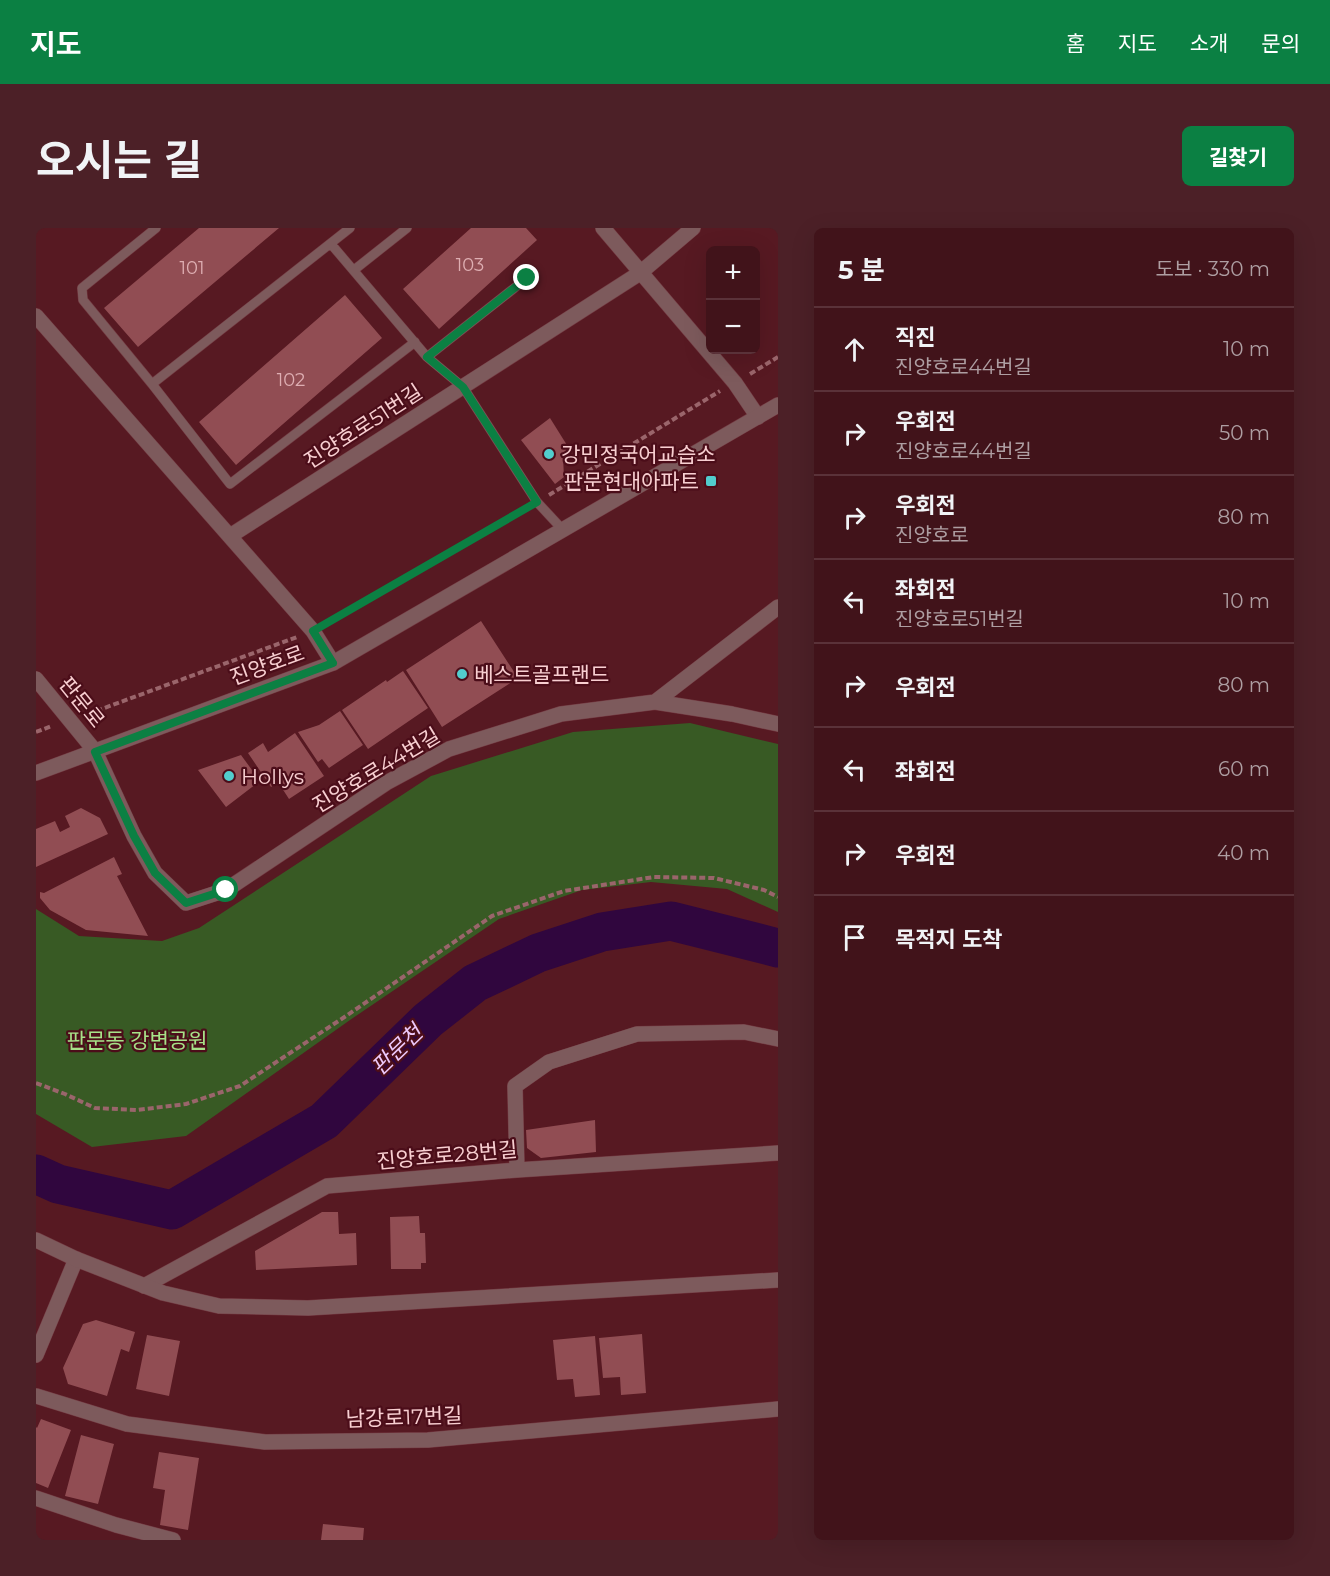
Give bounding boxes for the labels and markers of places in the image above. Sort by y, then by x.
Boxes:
place label: 강민정국어교습소 [561,442,716,467]
marker: 강민정국어교습소 [542,447,556,461]
place label: 판문현대아파트 [564,469,699,494]
marker: 판문현대아파트 [704,474,718,488]
place label: 베스트골프랜드 [474,662,609,687]
marker: 베스트골프랜드 [455,667,469,681]
place label: Hollys [241,764,304,789]
marker: Hollys [222,769,236,783]

